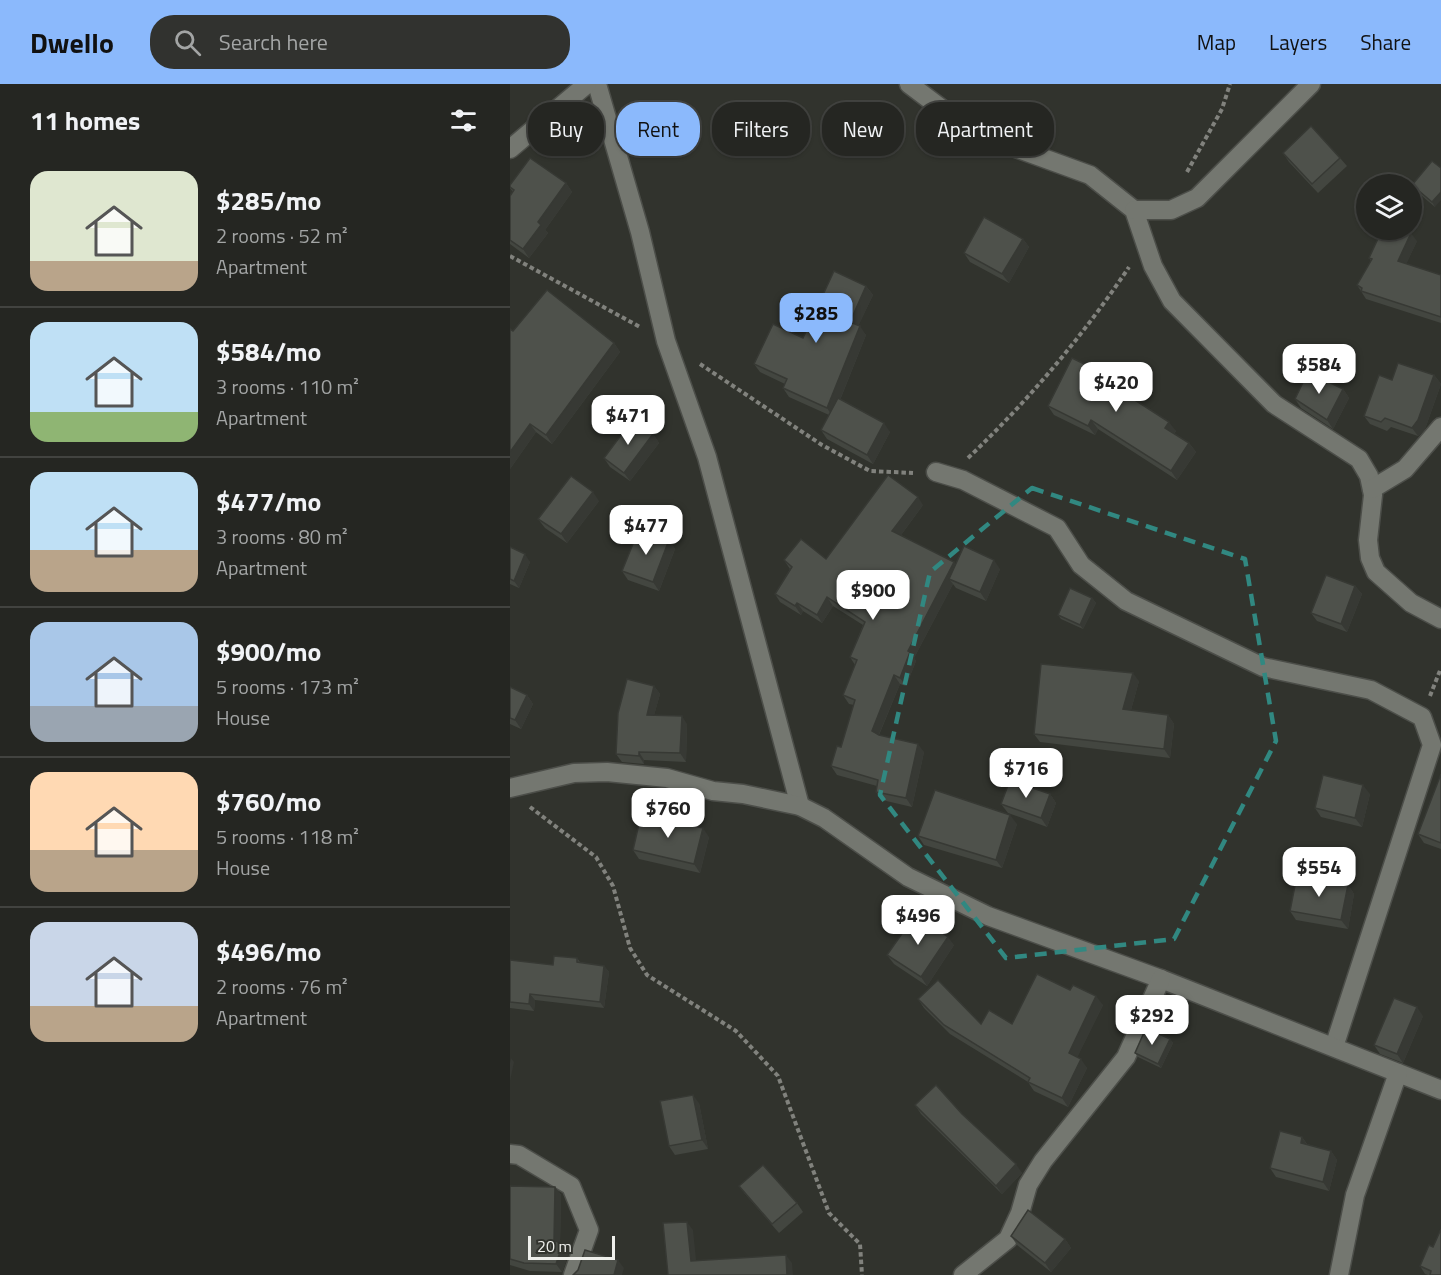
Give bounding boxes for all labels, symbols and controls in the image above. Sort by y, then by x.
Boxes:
search box [150,15,570,69]
text: Dwello [30,21,114,64]
text: Search here [219,25,328,59]
icon: search [171,26,204,59]
text: Map [1197,26,1236,58]
text: Layers [1269,26,1327,58]
text: Share [1360,26,1411,58]
text: 11 homes [30,101,140,140]
chip: Buy [528,102,604,156]
chip: Rent [616,102,700,156]
chip: Filters [712,102,810,156]
chip: New [822,102,904,156]
chip: Apartment [916,102,1054,156]
icon: filters [447,104,480,137]
map controls [1356,174,1422,240]
button: layers [1356,174,1422,240]
text: $285/mo [216,181,321,220]
icon: home [78,195,150,267]
text: 2 rooms · 52 m² [216,220,348,251]
text: Apartment [216,251,307,282]
pin: $285 [780,293,852,344]
text: $285 [794,297,838,328]
text: $584/mo [216,332,321,371]
pin: $584 [1283,344,1355,395]
icon: home [78,346,150,418]
text: $584 [1297,348,1341,379]
pin: $420 [1080,362,1152,413]
text: $420 [1094,366,1138,397]
text: 3 rooms · 110 m² [216,371,359,402]
pin: $471 [592,395,664,446]
text: $471 [606,399,650,430]
text: Apartment [216,402,307,433]
text: $477/mo [216,482,321,521]
icon: home [78,496,150,568]
pin: $477 [610,505,682,556]
text: $477 [624,509,668,540]
text: 3 rooms · 80 m² [216,521,348,552]
text: Apartment [216,552,307,583]
pin: $900 [837,570,909,621]
text: $900 [851,574,895,605]
text: $900/mo [216,632,321,671]
icon: home [78,646,150,718]
text: 5 rooms · 173 m² [216,671,359,702]
text: House [216,702,270,733]
pin: $716 [990,748,1062,799]
text: $716 [1004,752,1048,783]
text: $760/mo [216,782,321,821]
pin: $760 [632,788,704,839]
text: $760 [646,792,690,823]
icon: home [78,796,150,868]
text: 5 rooms · 118 m² [216,821,359,852]
pin: $554 [1283,847,1355,898]
text: $554 [1297,851,1341,882]
text: House [216,852,270,883]
pin: $496 [882,895,954,946]
text: $496 [896,899,940,930]
text: $496/mo [216,932,321,971]
icon: home [78,946,150,1018]
text: 2 rooms · 76 m² [216,971,348,1002]
pin: $292 [1116,995,1188,1046]
text: $292 [1130,999,1174,1030]
text: Apartment [216,1002,307,1033]
scale bar [528,1233,615,1260]
text: 20 m [537,1234,572,1258]

